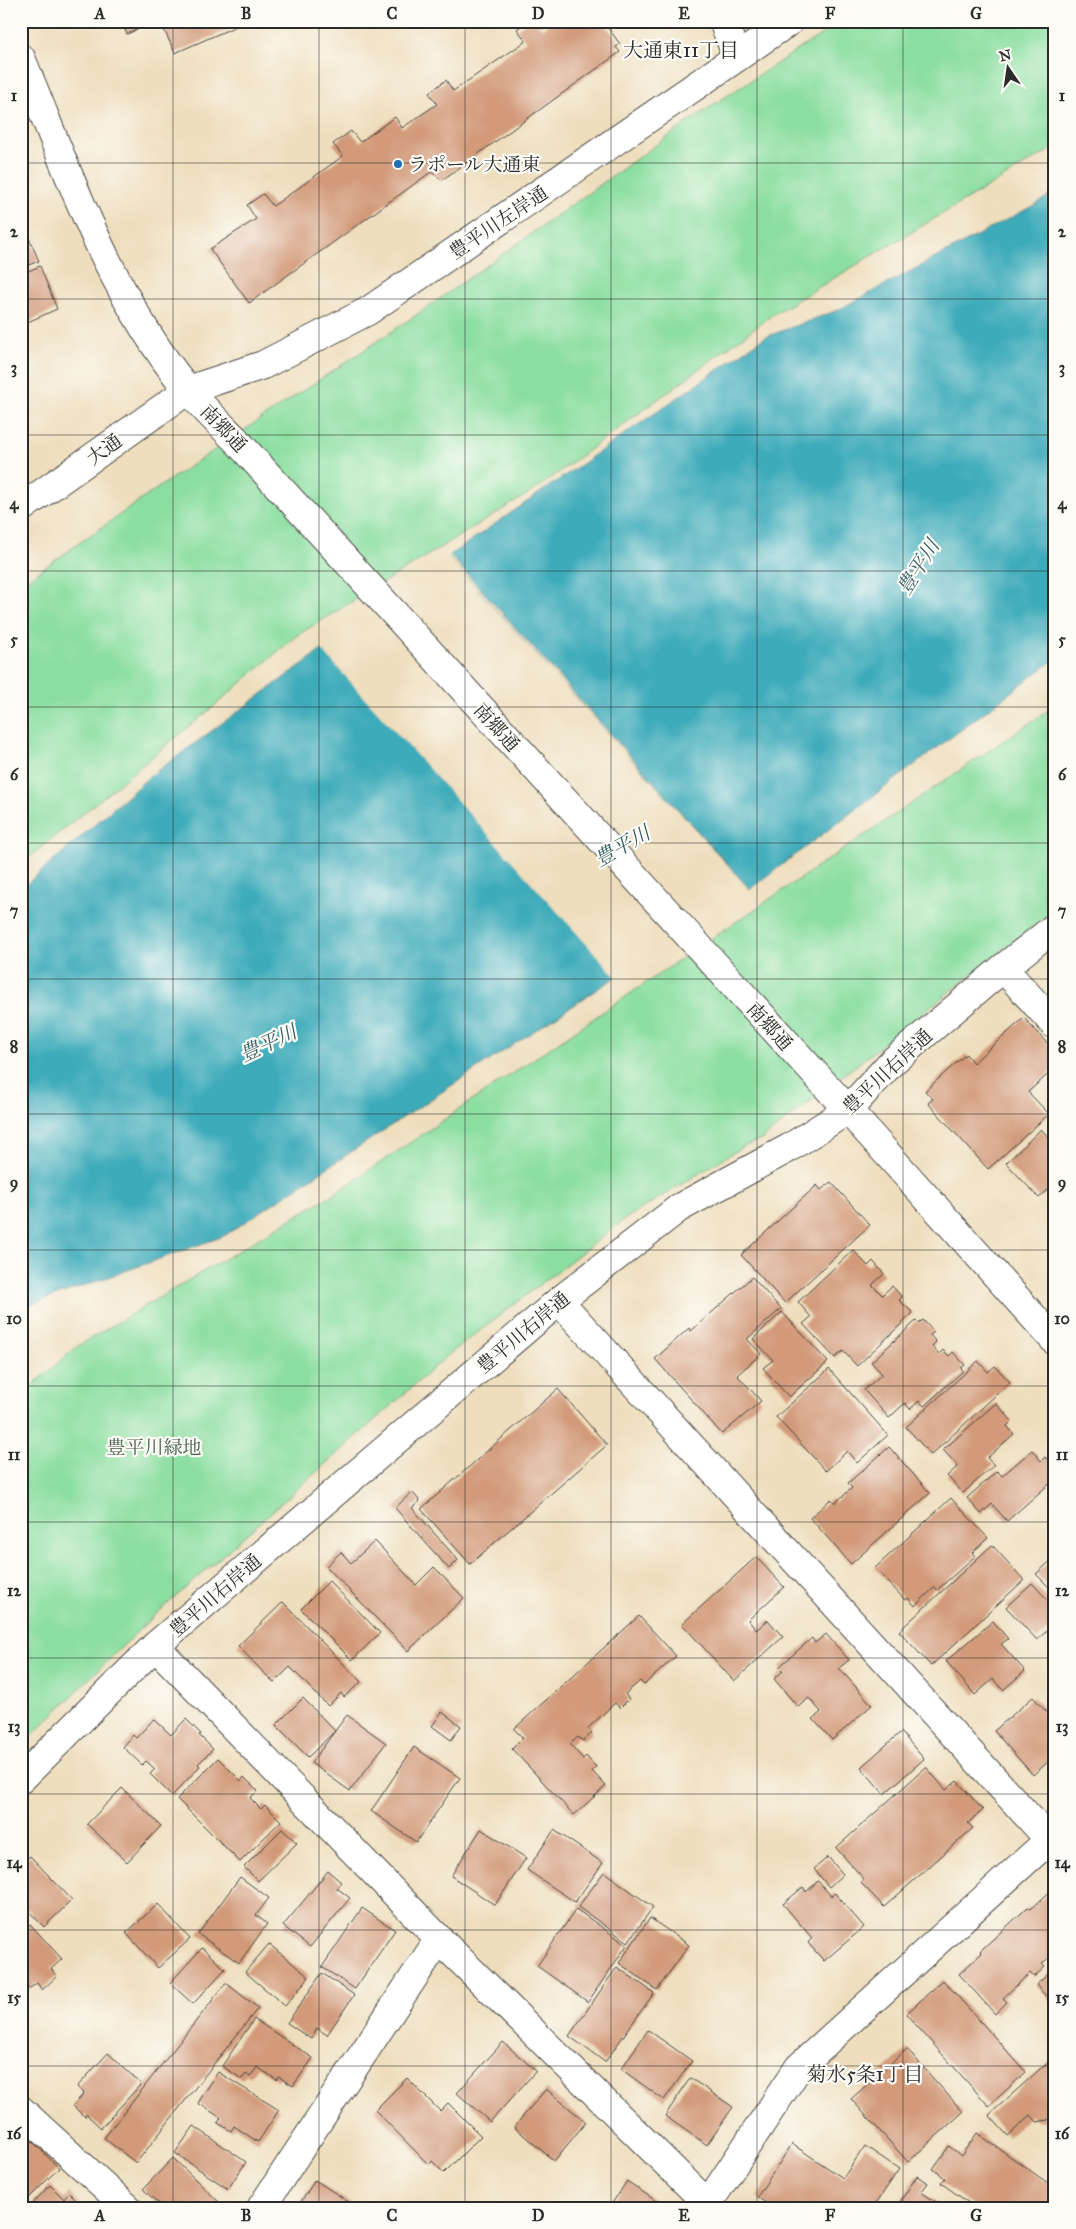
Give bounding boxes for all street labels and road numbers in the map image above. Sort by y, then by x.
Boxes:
street label: 豊平川左岸通 [445,181,552,264]
street label: 南郷通 [196,400,252,457]
street label: 大通 [82,429,126,470]
street label: 南郷通 [469,698,524,756]
street label: 南郷通 [742,997,797,1055]
street label: 豊平川右岸通 [838,1024,937,1119]
street label: 豊平川右岸通 [472,1287,574,1378]
street label: 豊平川右岸通 [165,1549,266,1641]

